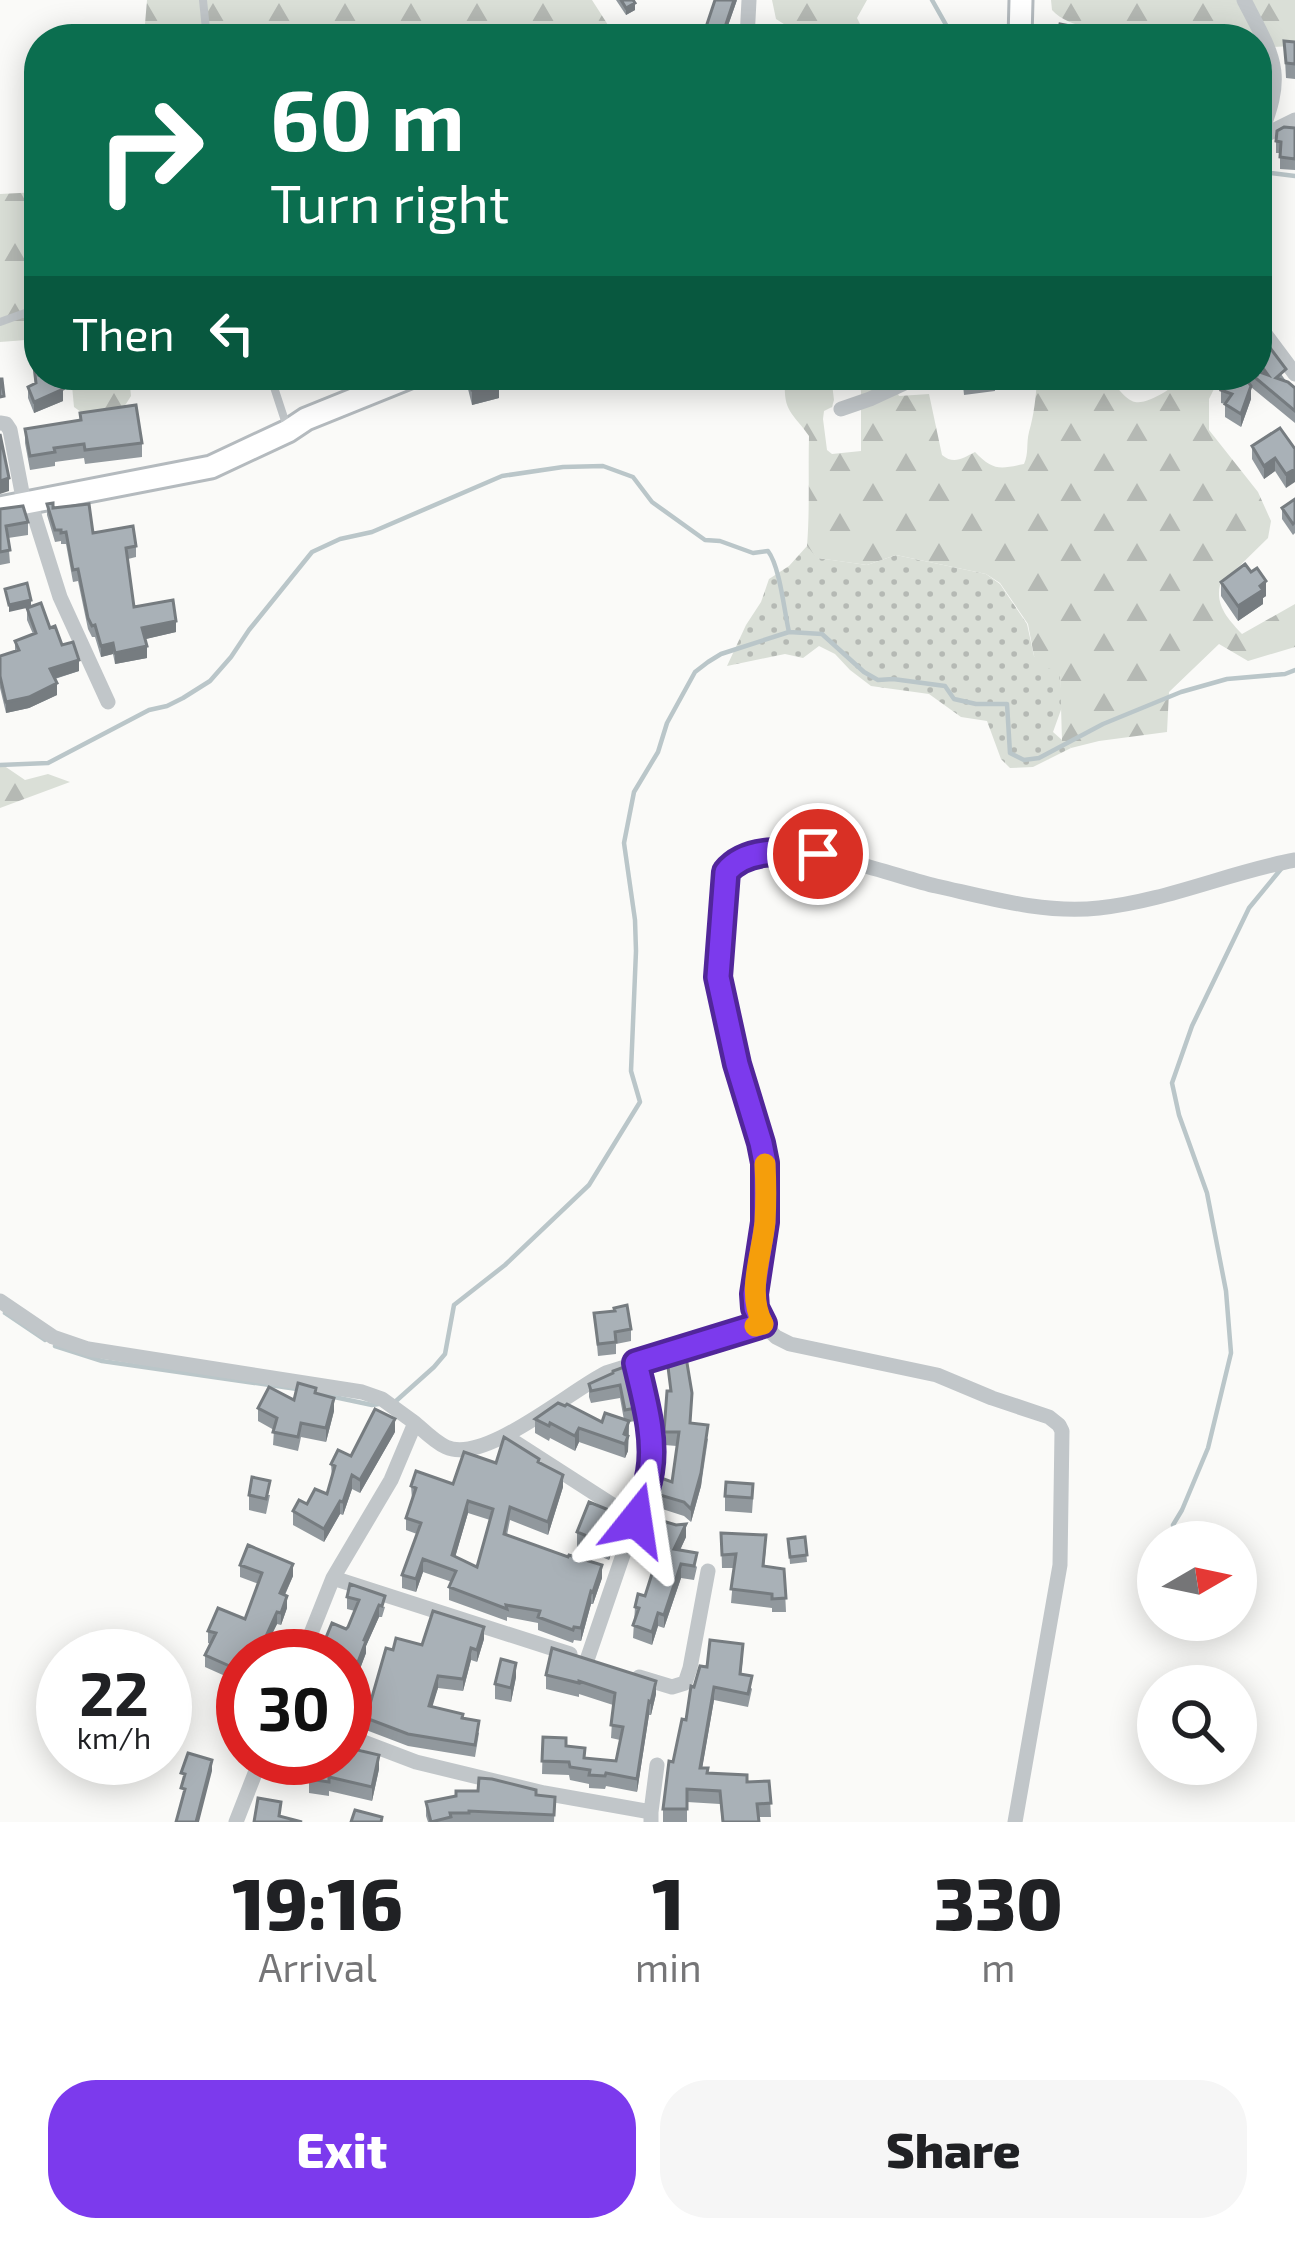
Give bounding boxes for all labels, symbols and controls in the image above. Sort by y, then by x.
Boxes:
text: 60 m [270,67,465,168]
icon: right [72,72,228,228]
text: Turn right [270,169,510,234]
icon: left [199,300,265,366]
text: Then [72,306,175,360]
pin [767,803,869,905]
icon: arrive [785,821,851,887]
position arrow [573,1457,699,1583]
north arrow [1137,1521,1257,1641]
map controls [1137,1521,1257,1785]
speed limit sign: 30 [216,1629,372,1785]
text: 22 [79,1656,149,1728]
button: search [1137,1665,1257,1785]
text: km/h [77,1719,151,1755]
text: 19:16 [232,1858,403,1944]
text: 1 [652,1858,685,1944]
text: 330 [934,1858,1063,1944]
text: Arrival [258,1943,377,1990]
text: min [635,1943,702,1990]
text: m [981,1943,1015,1990]
button: Exit [48,2080,636,2218]
button: Share [660,2080,1247,2218]

